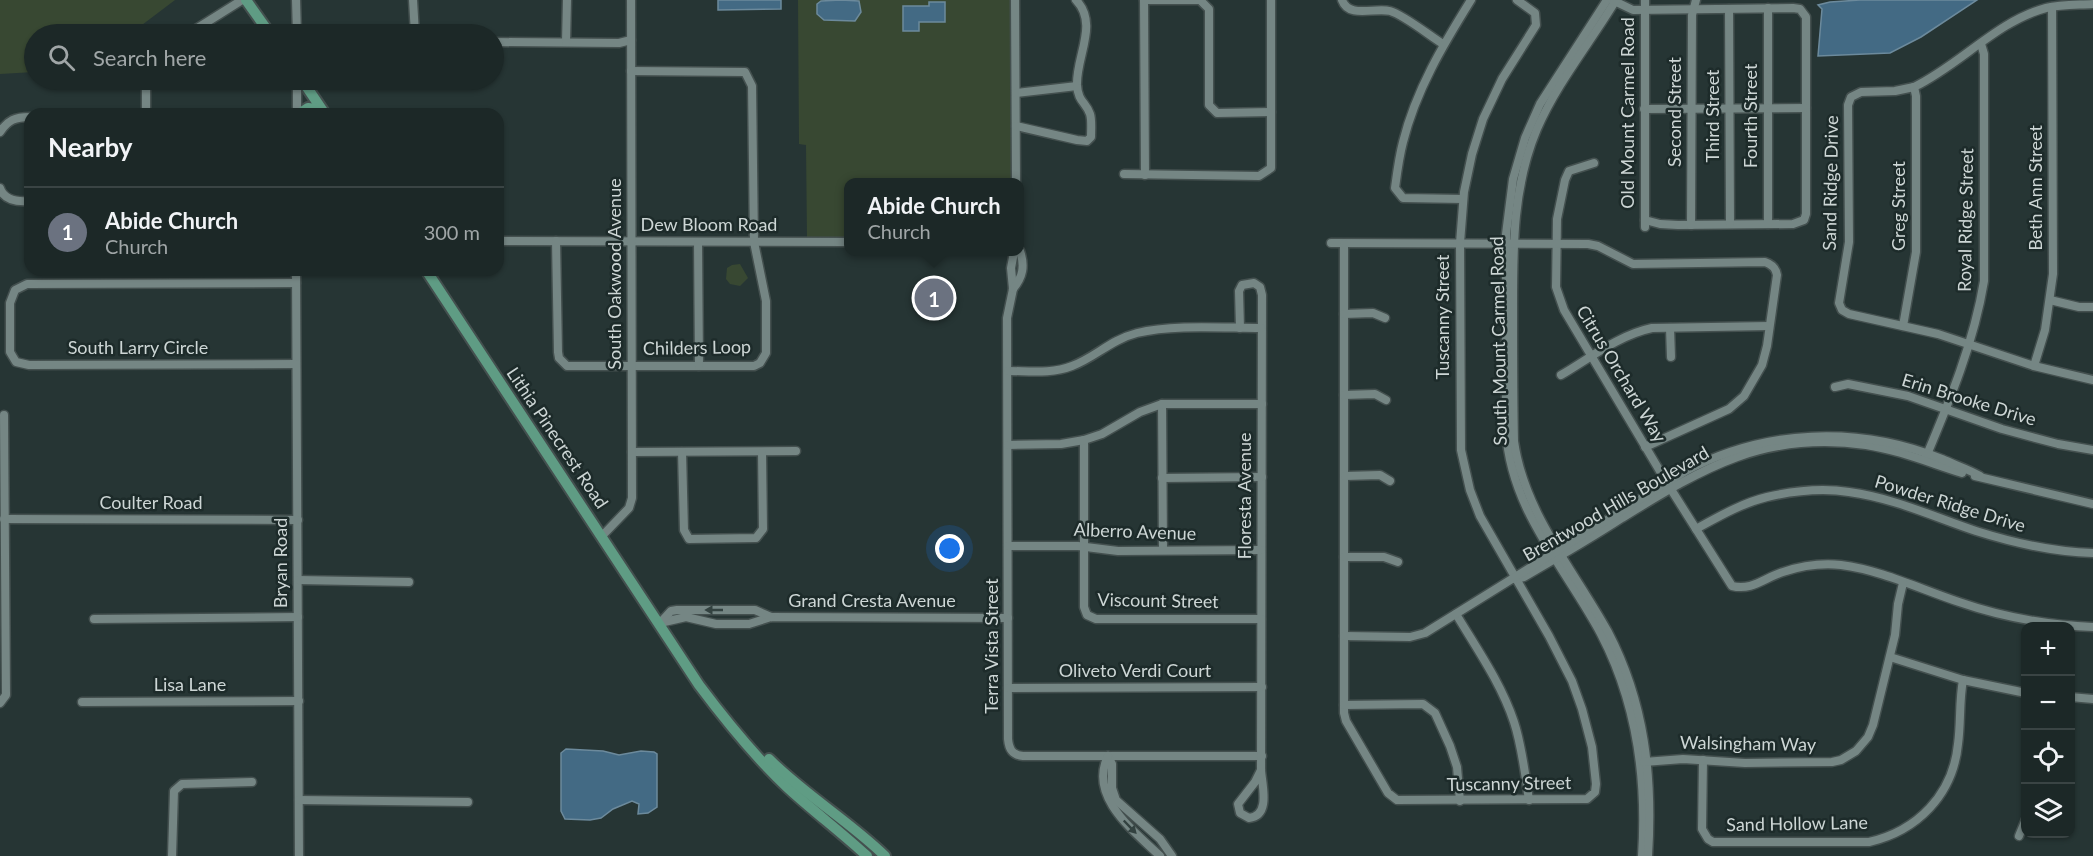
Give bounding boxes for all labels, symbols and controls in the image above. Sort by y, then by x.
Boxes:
street label: Old Mount Carmel Road [1616,17,1638,209]
search box [24,24,504,90]
icon: search [45,41,78,74]
text: Search here [93,44,206,71]
street label: Second Street [1663,56,1685,167]
street label: Fourth Street [1739,63,1761,168]
street label: Third Street [1701,69,1723,163]
street label: Sand Ridge Drive [1818,115,1842,251]
street label: Beth Ann Street [2024,125,2046,251]
text: Nearby [48,131,133,163]
street label: Royal Ridge Street [1953,147,1977,292]
street label: Greg Street [1887,160,1909,251]
street label: South Oakwood Avenue [603,178,625,370]
popup [844,178,1024,256]
text: Abide Church [867,192,1001,219]
text: Abide Church [105,207,238,234]
street label: Dew Bloom Road [641,213,777,235]
text: Church [867,219,931,243]
text: 1 [62,220,73,244]
text: 300 m [424,220,480,244]
text: Church [105,234,168,258]
street label: South Mount Carmel Road [1485,236,1511,446]
street label: Tuscanny Street [1431,254,1453,379]
pin: 1 [914,276,954,320]
street label: Citrus Orchard Way [1572,301,1672,447]
street label: Childers Loop [643,335,751,359]
street label: South Larry Circle [68,336,208,358]
street label: Lithia Pinecrest Road [502,363,613,512]
street label: Erin Brooke Drive [1899,368,2039,430]
street label: Floresta Avenue [1233,433,1255,559]
street label: Brentwood Hills Boulevard [1519,441,1712,565]
street label: Powder Ridge Drive [1872,470,2028,536]
street label: Coulter Road [100,491,202,513]
street label: Bryan Road [269,518,291,608]
street label: Alberro Avenue [1073,518,1197,544]
your location [935,534,964,563]
street label: Terra Vista Street [980,578,1002,714]
street label: Viscount Street [1097,588,1219,612]
street label: Grand Cresta Avenue [788,589,956,611]
one-way arrow [705,605,724,615]
map controls [2021,622,2075,838]
button: + [2021,622,2075,676]
street label: Oliveto Verdi Court [1059,659,1212,681]
street label: Lisa Lane [154,673,226,695]
button: − [2021,676,2075,730]
button: locate [2021,730,2075,784]
street label: Walsingham Way [1680,731,1817,755]
street label: Tuscanny Street [1446,771,1572,795]
button: layers [2021,784,2075,838]
street label: Sand Hollow Lane [1726,811,1868,835]
one-way arrow [1122,819,1136,833]

